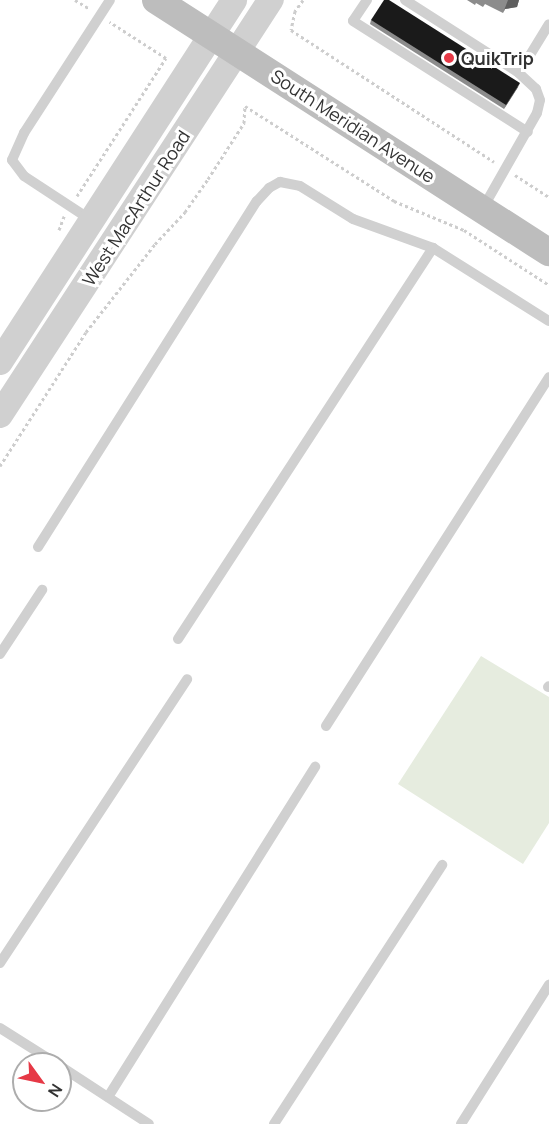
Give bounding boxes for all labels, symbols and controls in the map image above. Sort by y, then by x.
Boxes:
place label: QuikTrip [461,47,534,69]
marker: QuikTrip [442,51,456,65]
street label: South Meridian Avenue [267,65,439,187]
street label: West MacArthur Road [78,126,194,290]
north arrow [12,1052,72,1112]
text: N [43,1080,68,1102]

